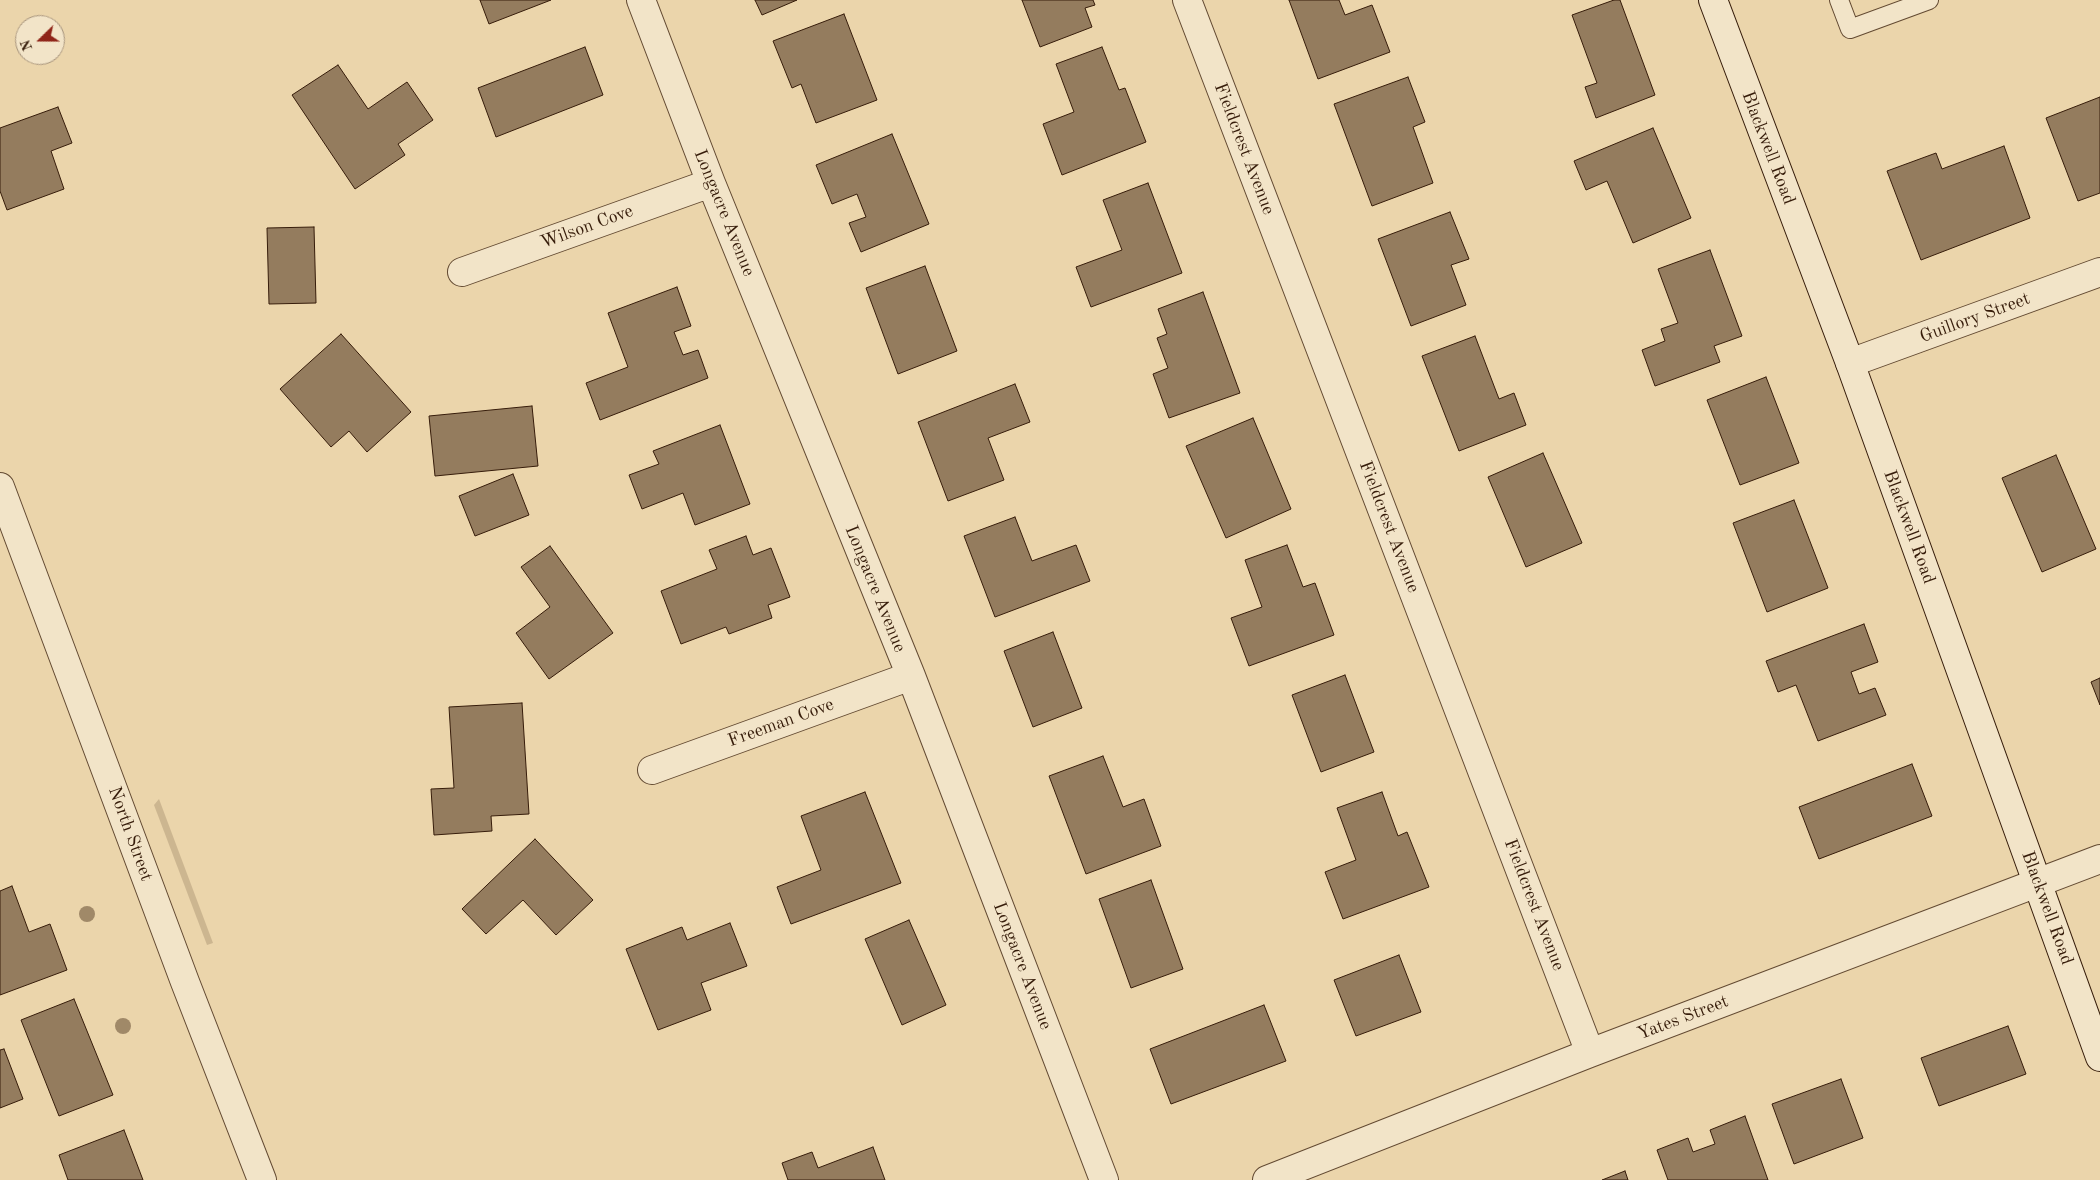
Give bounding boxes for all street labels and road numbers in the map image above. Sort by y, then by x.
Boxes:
street label: Fieldcrest Avenue [1209,80,1279,218]
street label: Blackwell Road [1736,88,1800,208]
street label: Longacre Avenue [689,146,759,280]
street label: Wilson Cove [538,200,636,254]
street label: Guillory Street [1917,288,2033,348]
street label: Fieldcrest Avenue [1354,458,1424,596]
street label: Blackwell Road [1878,467,1940,587]
street label: Longacre Avenue [840,522,910,656]
street label: Freeman Cove [725,694,837,752]
street label: North Street [103,784,157,884]
street label: Fieldcrest Avenue [1499,836,1569,974]
street label: Blackwell Road [2016,848,2078,968]
street label: Longacre Avenue [988,899,1056,1033]
street label: Yates Street [1634,991,1732,1045]

